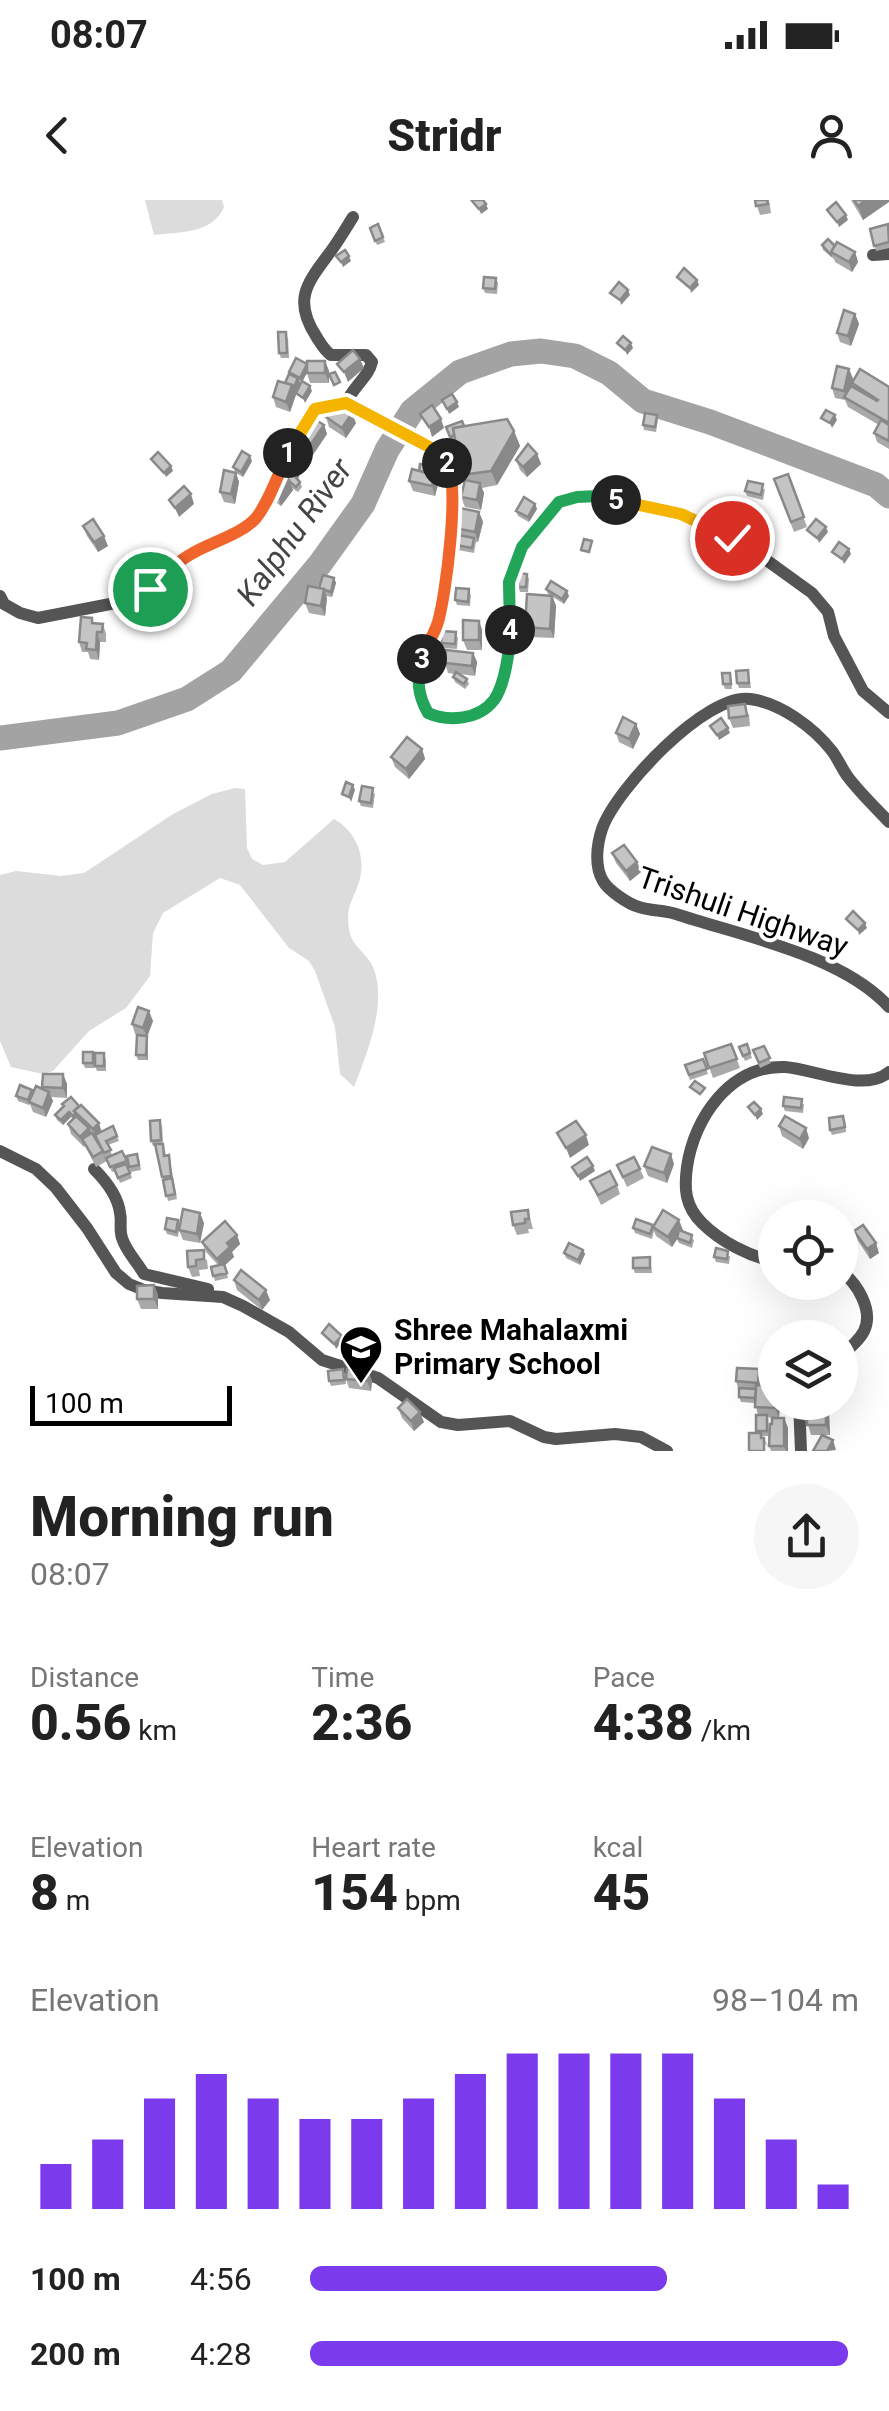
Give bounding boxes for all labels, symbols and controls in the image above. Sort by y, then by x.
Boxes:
text: 08:07 [50,13,148,57]
icon: back [30,108,85,163]
icon: person [804,108,859,163]
text: Stridr [387,109,502,162]
pin: 1 [263,428,313,478]
text: 1 [280,436,296,469]
pin: 2 [422,438,472,488]
text: 2 [439,446,455,479]
water label: Kalphu River [228,450,361,613]
pin: 5 [591,475,641,525]
text: 5 [608,483,624,516]
pin [690,496,775,581]
icon: check [705,511,760,566]
pin [108,547,193,632]
icon: arrive [123,562,178,617]
pin: 4 [485,605,535,655]
text: 4 [502,613,518,646]
pin: 3 [397,634,447,684]
text: 3 [414,642,430,675]
street label: Trishuli Highway [634,859,853,964]
map controls [758,1200,858,1420]
button: locate [758,1200,858,1300]
place label: Shree Mahalaxmi Primary School [394,1312,628,1381]
button: layers [758,1320,858,1420]
school or university icon: Shree Mahalaxmi Primary School [338,1324,384,1385]
scale bar [30,1381,232,1426]
text: 100 m [45,1387,124,1420]
button: share [754,1484,859,1589]
text: Morning run [30,1485,334,1549]
text: 08:07 [30,1555,110,1593]
text: Distance [30,1661,139,1694]
text: Time [311,1661,374,1694]
text: Pace [593,1661,655,1694]
text: 0.56 [30,1694,131,1752]
text: 2:36 [311,1694,412,1752]
text: 4:38 [593,1694,694,1752]
text: km [131,1714,177,1747]
text: /km [694,1714,751,1747]
text: Elevation [30,1831,143,1864]
text: Heart rate [311,1831,436,1864]
text: kcal [593,1831,643,1864]
text: 8 [30,1864,59,1922]
text: 154 [311,1864,398,1922]
text: 45 [593,1864,650,1922]
text: m [59,1884,90,1917]
text: bpm [398,1884,461,1917]
text: Elevation [30,1981,160,2019]
text: 98–104 m [712,1981,859,2019]
text: 100 m [30,2260,121,2298]
text: 4:56 [190,2260,252,2298]
text: 200 m [30,2335,121,2373]
text: 4:28 [190,2335,252,2373]

